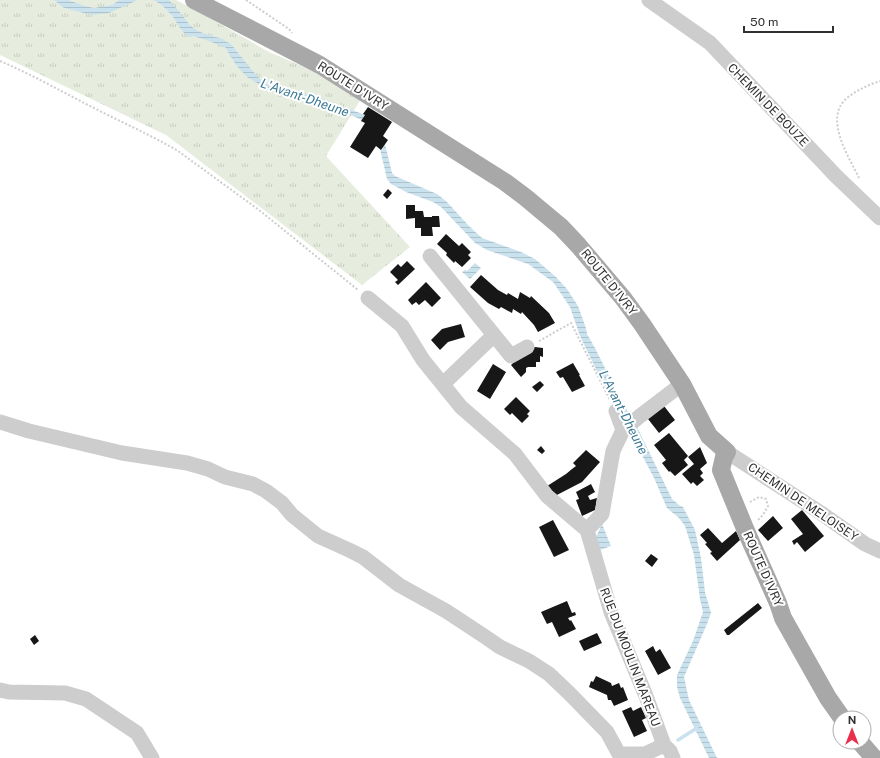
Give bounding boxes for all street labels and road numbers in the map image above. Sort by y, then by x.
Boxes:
street label: ROUTE D'IVRY [315,59,391,114]
street label: CHEMIN DE BOUZE [725,61,811,149]
street label: ROUTE D'IVRY [578,246,640,318]
street label: CHEMIN DE MELOISEY [745,460,861,544]
street label: ROUTE D'IVRY [740,529,786,609]
street label: RUE DU MOULIN MAREAU [597,586,663,728]

